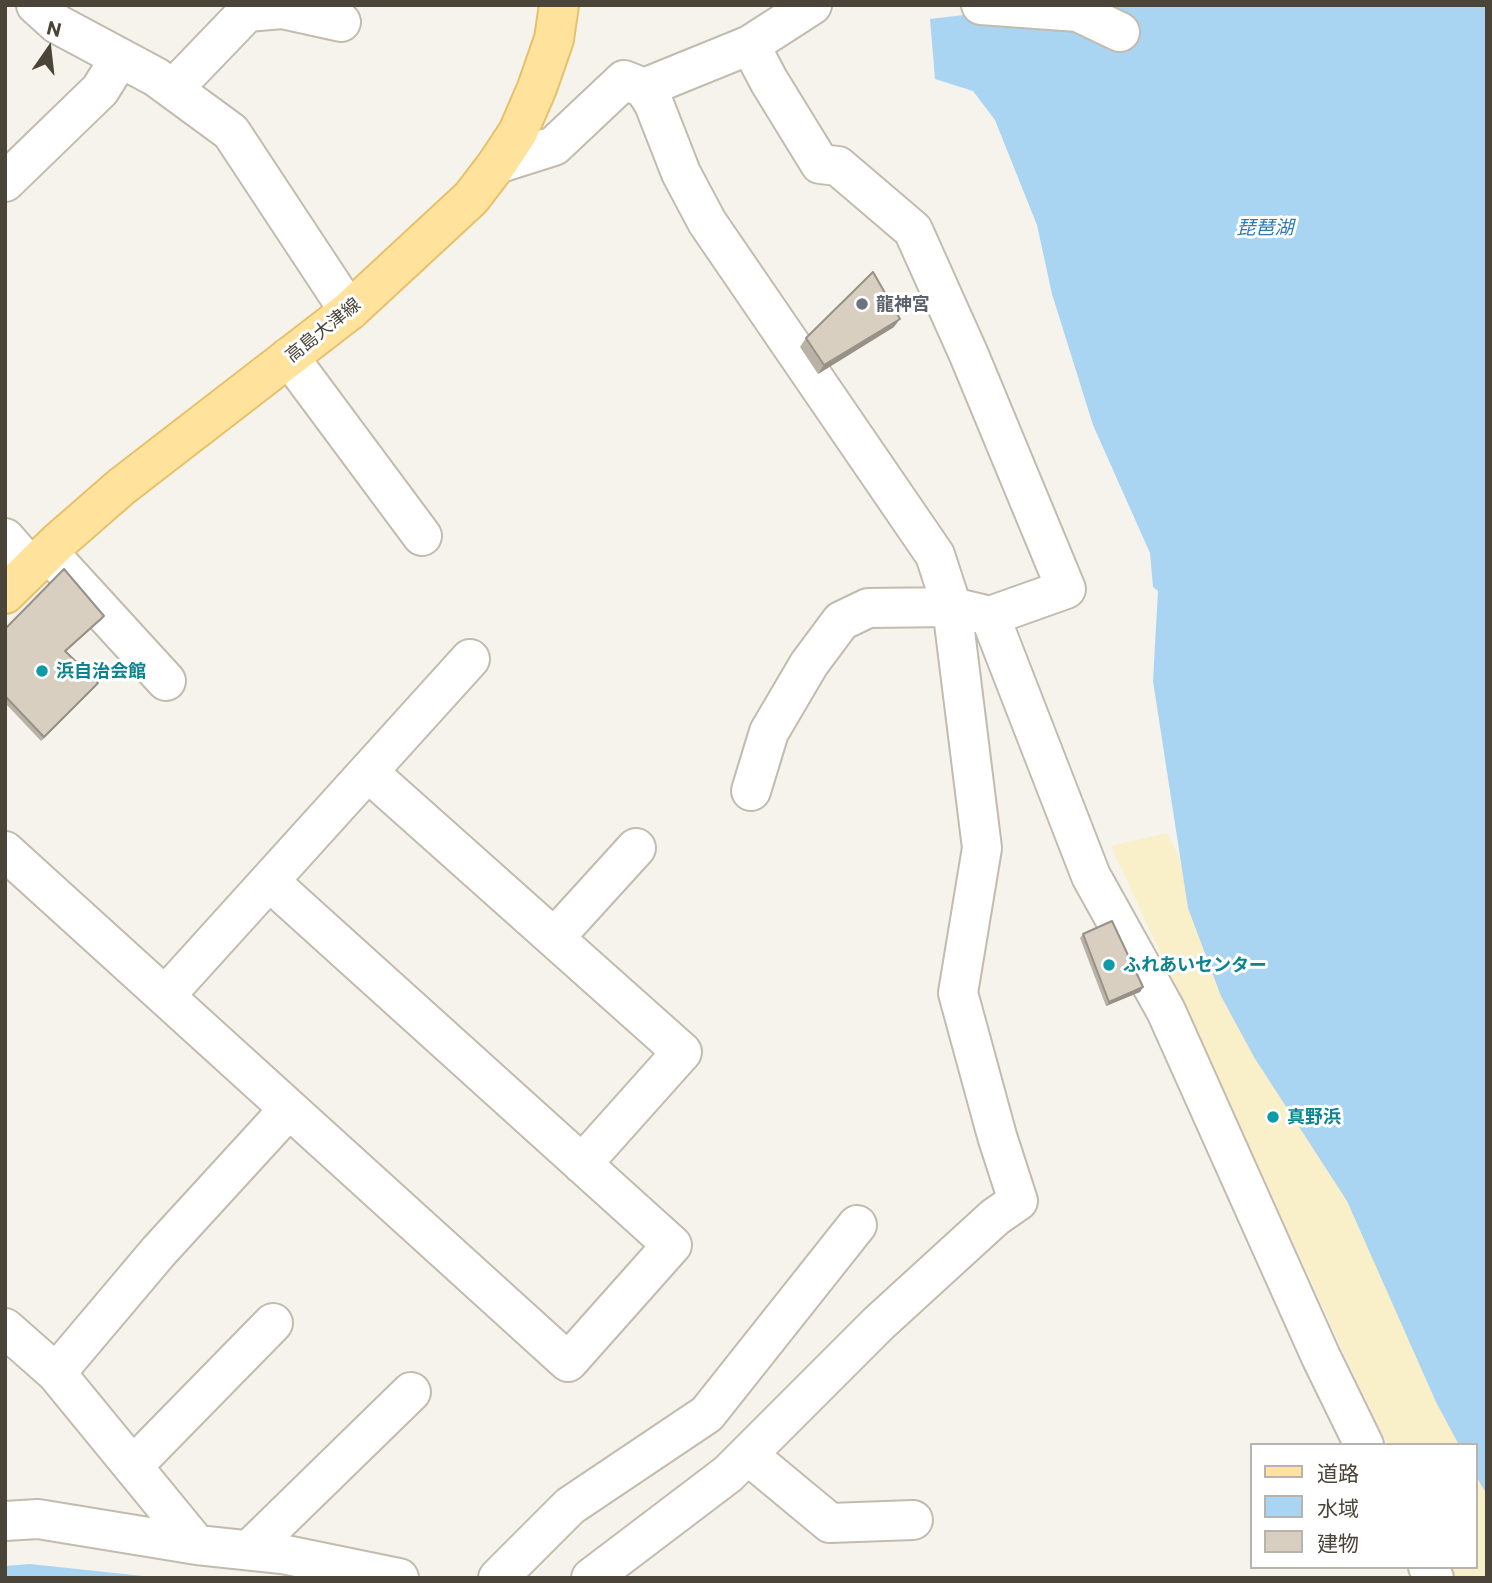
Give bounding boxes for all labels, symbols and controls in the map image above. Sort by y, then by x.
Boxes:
north arrow [14,14,84,84]
text: N [44,15,64,41]
water label: 琵琶湖 [1237,217,1293,239]
street label: 高島大津線 [281,293,365,367]
place label: 龍神宮 [876,293,930,315]
marker: 龍神宮 [854,296,870,312]
place label: 浜自治会館 [56,660,146,682]
marker: 浜自治会館 [34,663,50,679]
place label: ふれあいセンター [1123,954,1267,976]
marker: ふれあいセンター [1101,957,1117,973]
place label: 真野浜 [1287,1106,1341,1128]
marker: 真野浜 [1265,1109,1281,1125]
legend [1250,1443,1478,1569]
text: 道路 [1317,1460,1359,1485]
text: 水域 [1317,1495,1359,1520]
text: 建物 [1317,1530,1359,1555]

